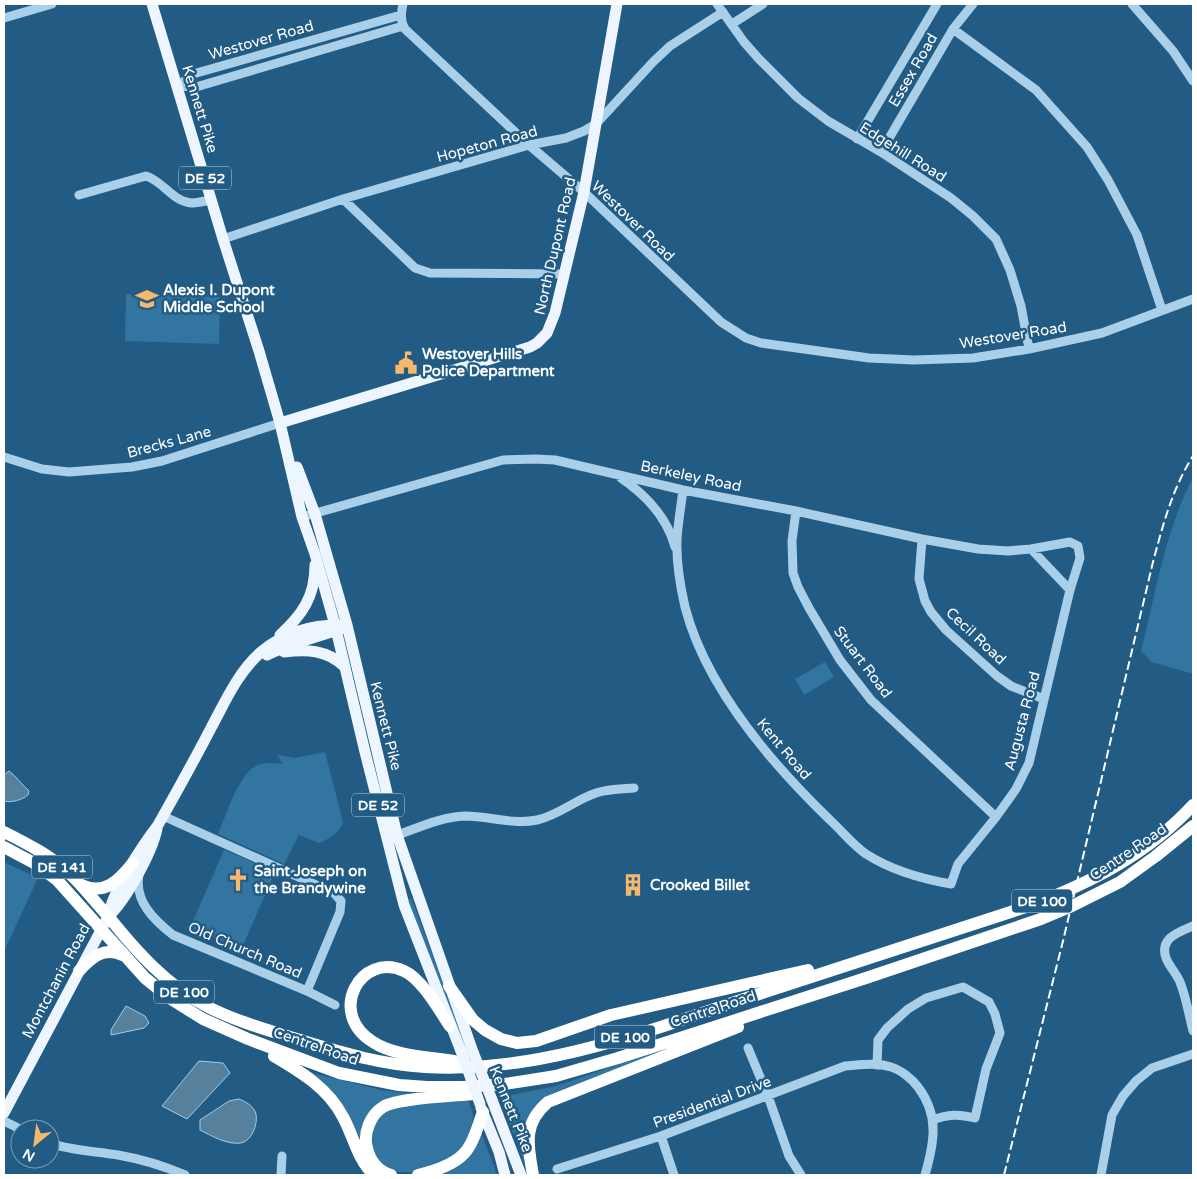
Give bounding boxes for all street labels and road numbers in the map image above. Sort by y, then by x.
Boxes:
street label: Westover Road [206,16,316,64]
street label: Essex Road [885,30,941,110]
street label: Kennett Pike [178,63,222,155]
street label: Edgehill Road [856,118,950,186]
street label: Hopeton Road [435,122,539,166]
road number: DE 52 [179,167,231,190]
street label: North Dupont Road [530,175,580,317]
street label: Westover Road [588,177,678,265]
street label: Westover Road [958,318,1068,352]
street label: Brecks Lane [125,422,213,462]
street label: Berkeley Road [639,457,743,495]
street label: Cecil Road [942,604,1010,668]
street label: Stuart Road [830,623,896,701]
street label: Augusta Road [1000,670,1044,772]
street label: Kennett Pike [366,680,406,772]
street label: Kent Road [753,715,815,783]
road number: DE 52 [352,794,404,816]
street label: Centre Road [1086,820,1170,884]
road number: DE 141 [32,856,92,879]
road number: DE 100 [1012,889,1072,912]
street label: Old Church Road [185,918,305,982]
street label: Montchanin Road [18,921,94,1041]
road number: DE 100 [154,980,214,1004]
street label: Centre Road [668,987,758,1031]
street label: Centre Road [271,1023,361,1069]
road number: DE 100 [595,1026,655,1048]
street label: Kennett Pike [486,1063,536,1155]
street label: Presidential Drive [651,1072,773,1132]

